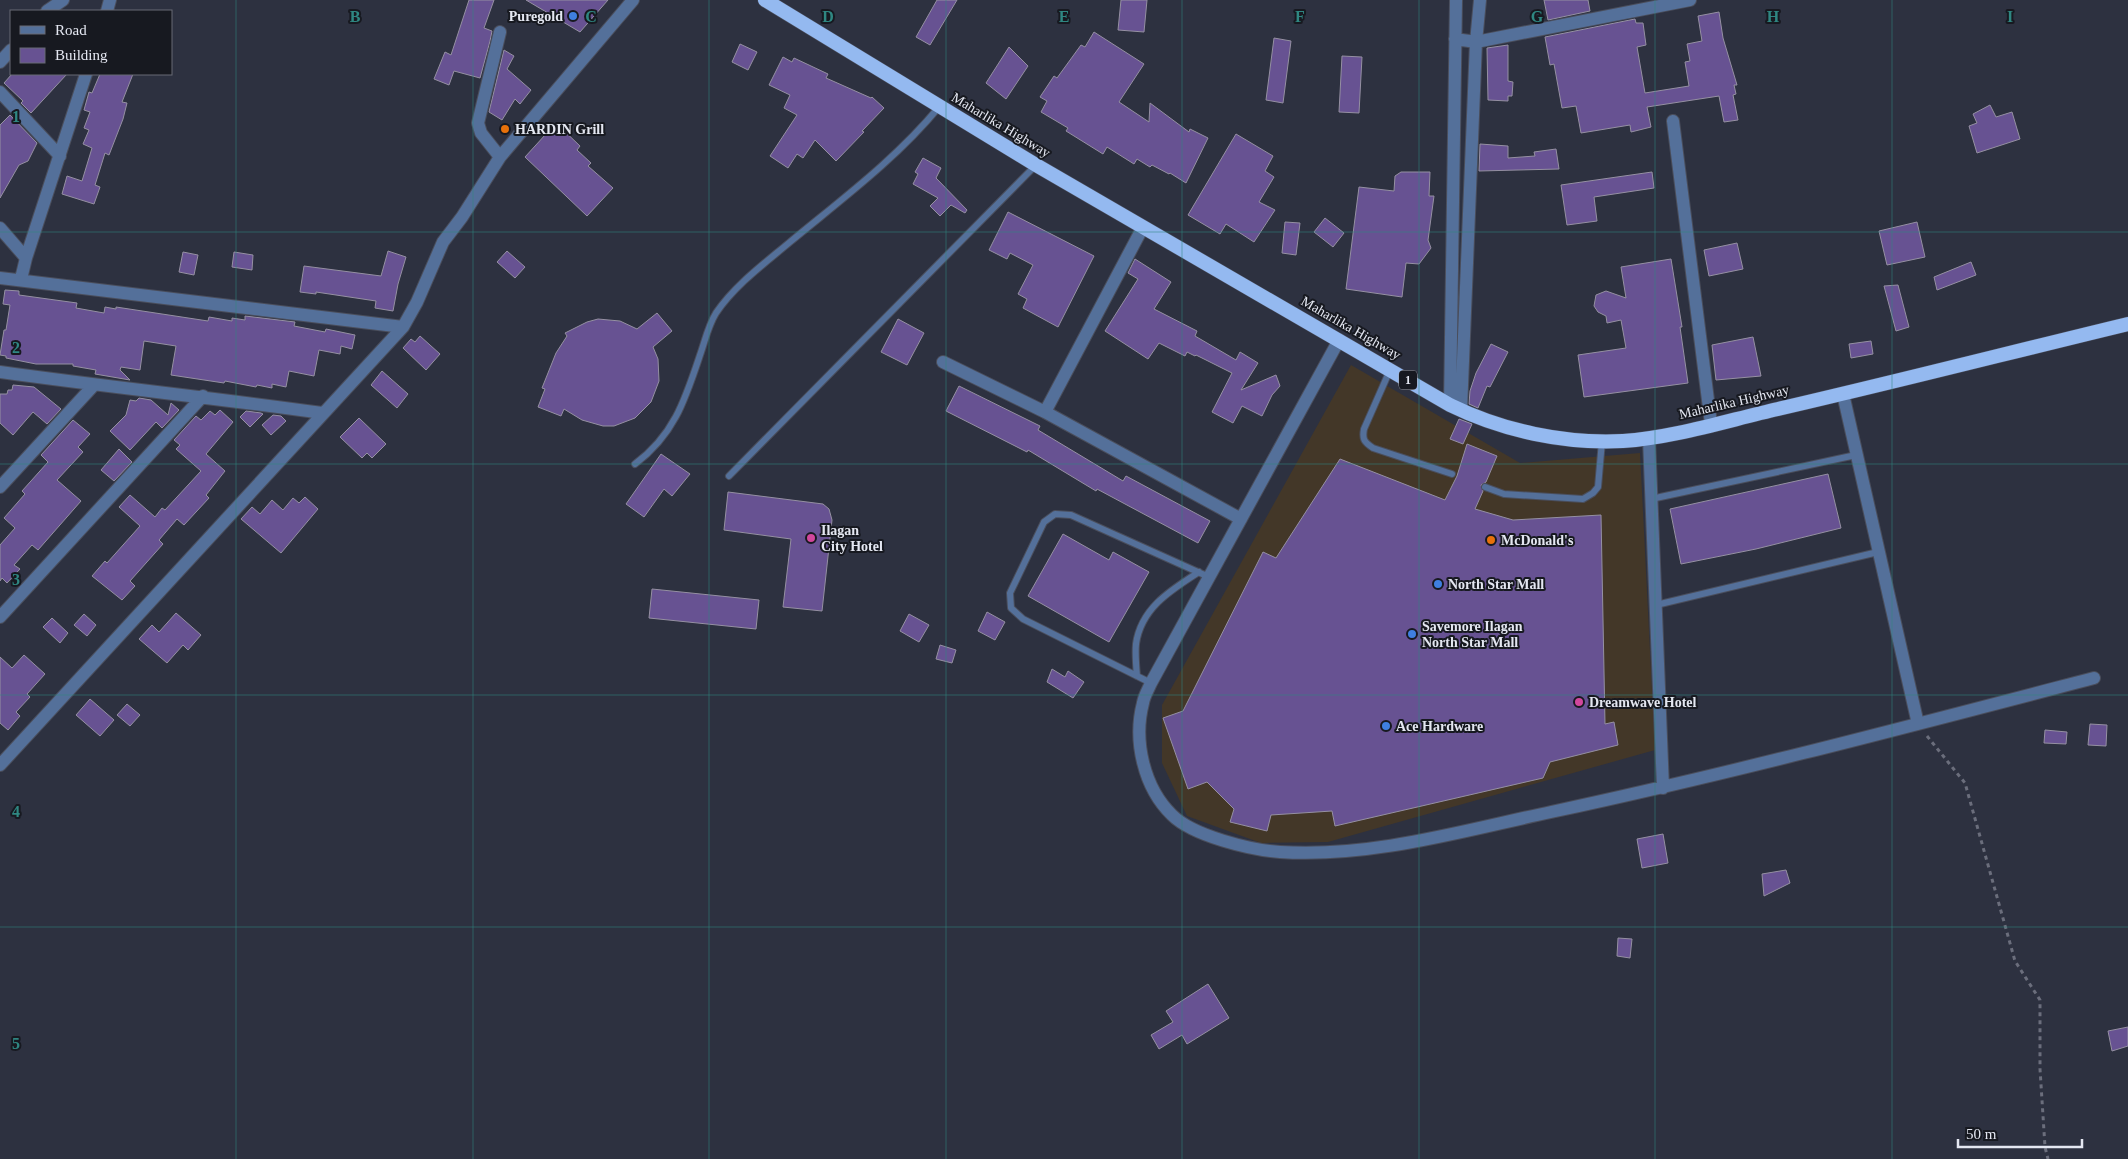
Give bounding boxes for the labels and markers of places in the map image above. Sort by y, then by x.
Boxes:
place label: Puregold [509,9,563,24]
marker: Puregold [567,10,579,22]
place label: HARDIN Grill [515,122,604,137]
marker: HARDIN Grill [499,123,511,135]
place label: Ilagan City Hotel [821,523,883,554]
marker: Ilagan City Hotel [805,532,817,544]
place label: McDonald's [1501,533,1574,548]
marker: McDonald's [1485,534,1497,546]
place label: North Star Mall [1448,577,1544,592]
marker: North Star Mall [1432,578,1444,590]
place label: Savemore Ilagan North Star Mall [1422,619,1523,650]
marker: Savemore Ilagan North Star Mall [1406,628,1418,640]
place label: Dreamwave Hotel [1589,695,1697,710]
marker: Dreamwave Hotel [1573,696,1585,708]
place label: Ace Hardware [1396,719,1483,734]
marker: Ace Hardware [1380,720,1392,732]

